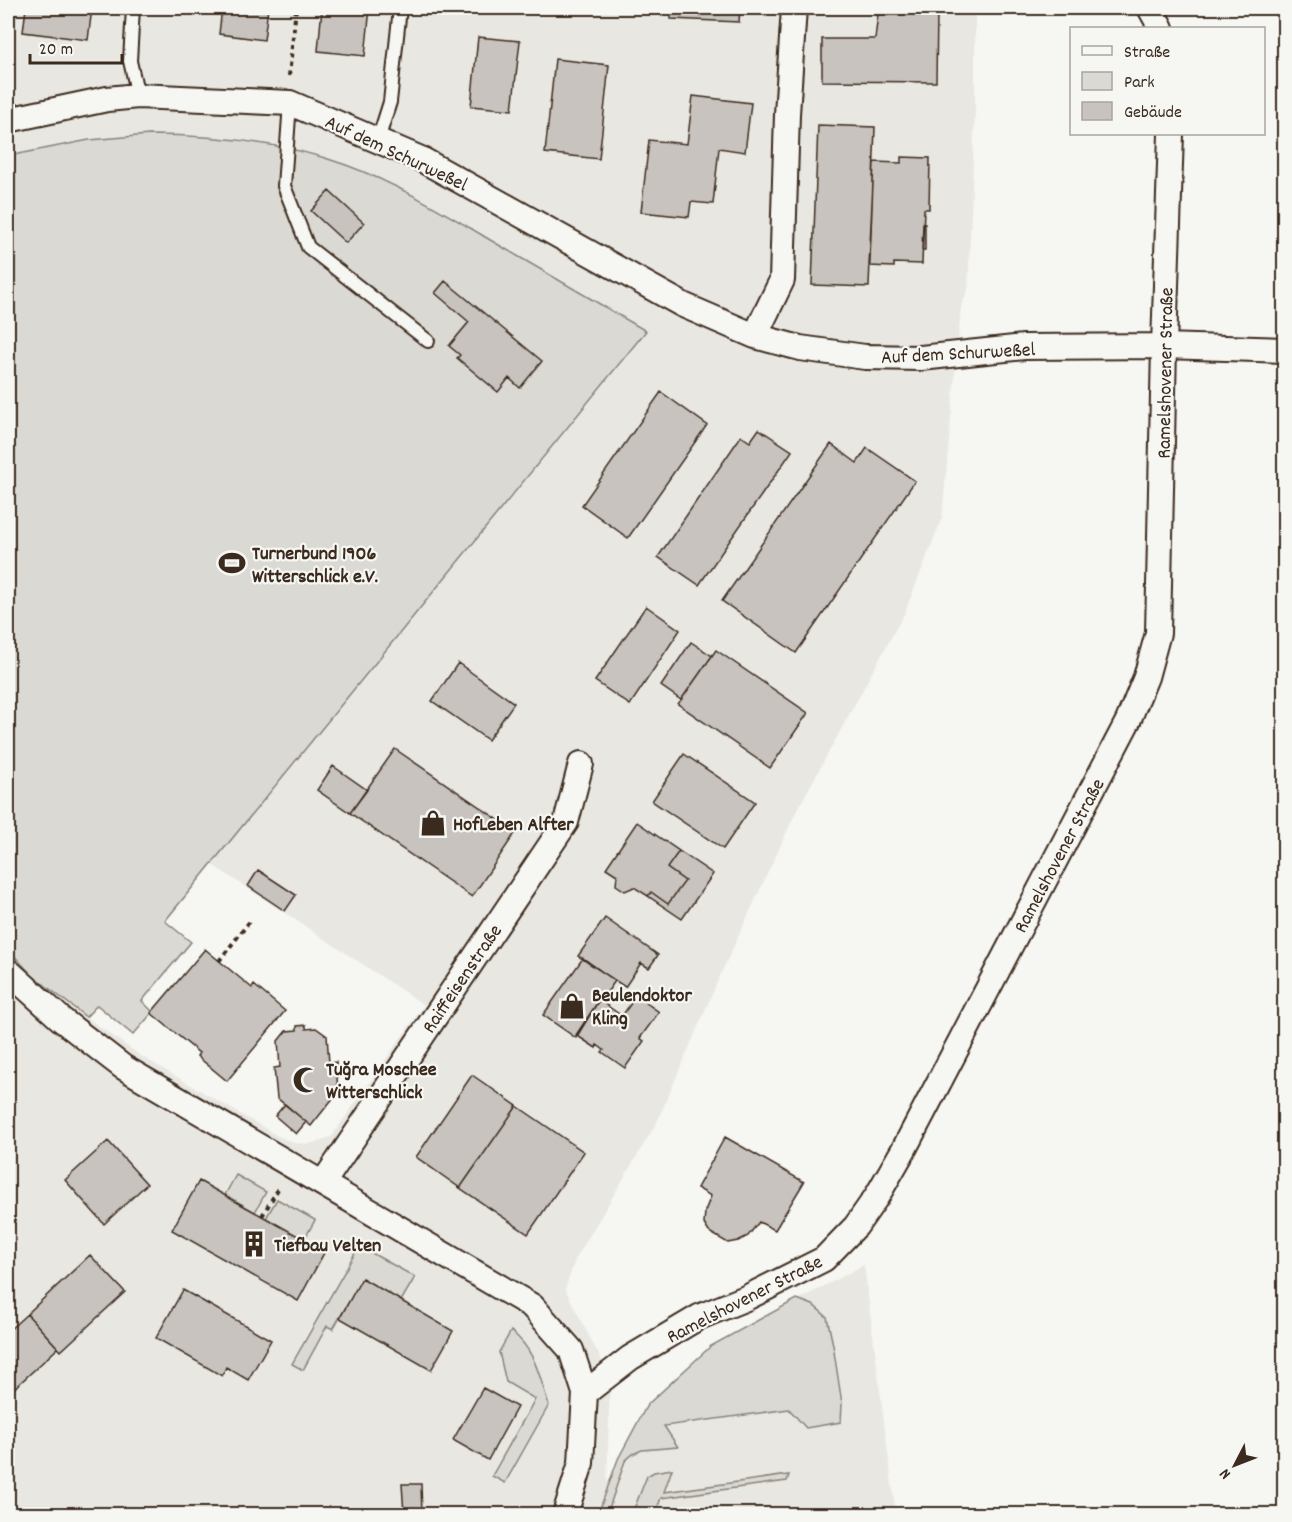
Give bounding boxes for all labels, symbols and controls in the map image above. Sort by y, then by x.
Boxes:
scale bar [30,27,122,65]
legend [1070,27,1265,135]
text: 20 m [39,38,73,63]
text: Straße [1124,41,1170,66]
text: Park [1124,71,1155,96]
text: Gebäude [1124,101,1182,126]
street label: Auf dem Schurweßel [320,109,472,200]
street label: Ramelshovener Straße [1152,287,1182,459]
street label: Auf dem Schurweßel [880,337,1036,373]
place label: Turnerbund 1906 Witterschlick e.V. [252,541,378,592]
sports icon: Turnerbund 1906 Witterschlick e.V. [217,548,247,578]
street label: Ramelshovener Straße [1008,774,1113,939]
shop icon: HofLeben Alfter [418,808,448,838]
place label: HofLeben Alfter [453,812,574,840]
street label: Raiffeisenstraße [417,919,510,1040]
place label: Beulendoktor Kling [592,983,692,1034]
shop icon: Beulendoktor Kling [557,991,587,1021]
place label: Tuğra Moschee Witterschlick [326,1057,437,1108]
mosque icon: Tuğra Moschee Witterschlick [291,1065,321,1095]
building icon: Tiefbau Velten [239,1229,269,1259]
place label: Tiefbau Velten [274,1233,381,1261]
street label: Ramelshovener Straße [663,1249,828,1352]
north arrow [1205,1435,1265,1495]
text: N [1214,1463,1237,1484]

